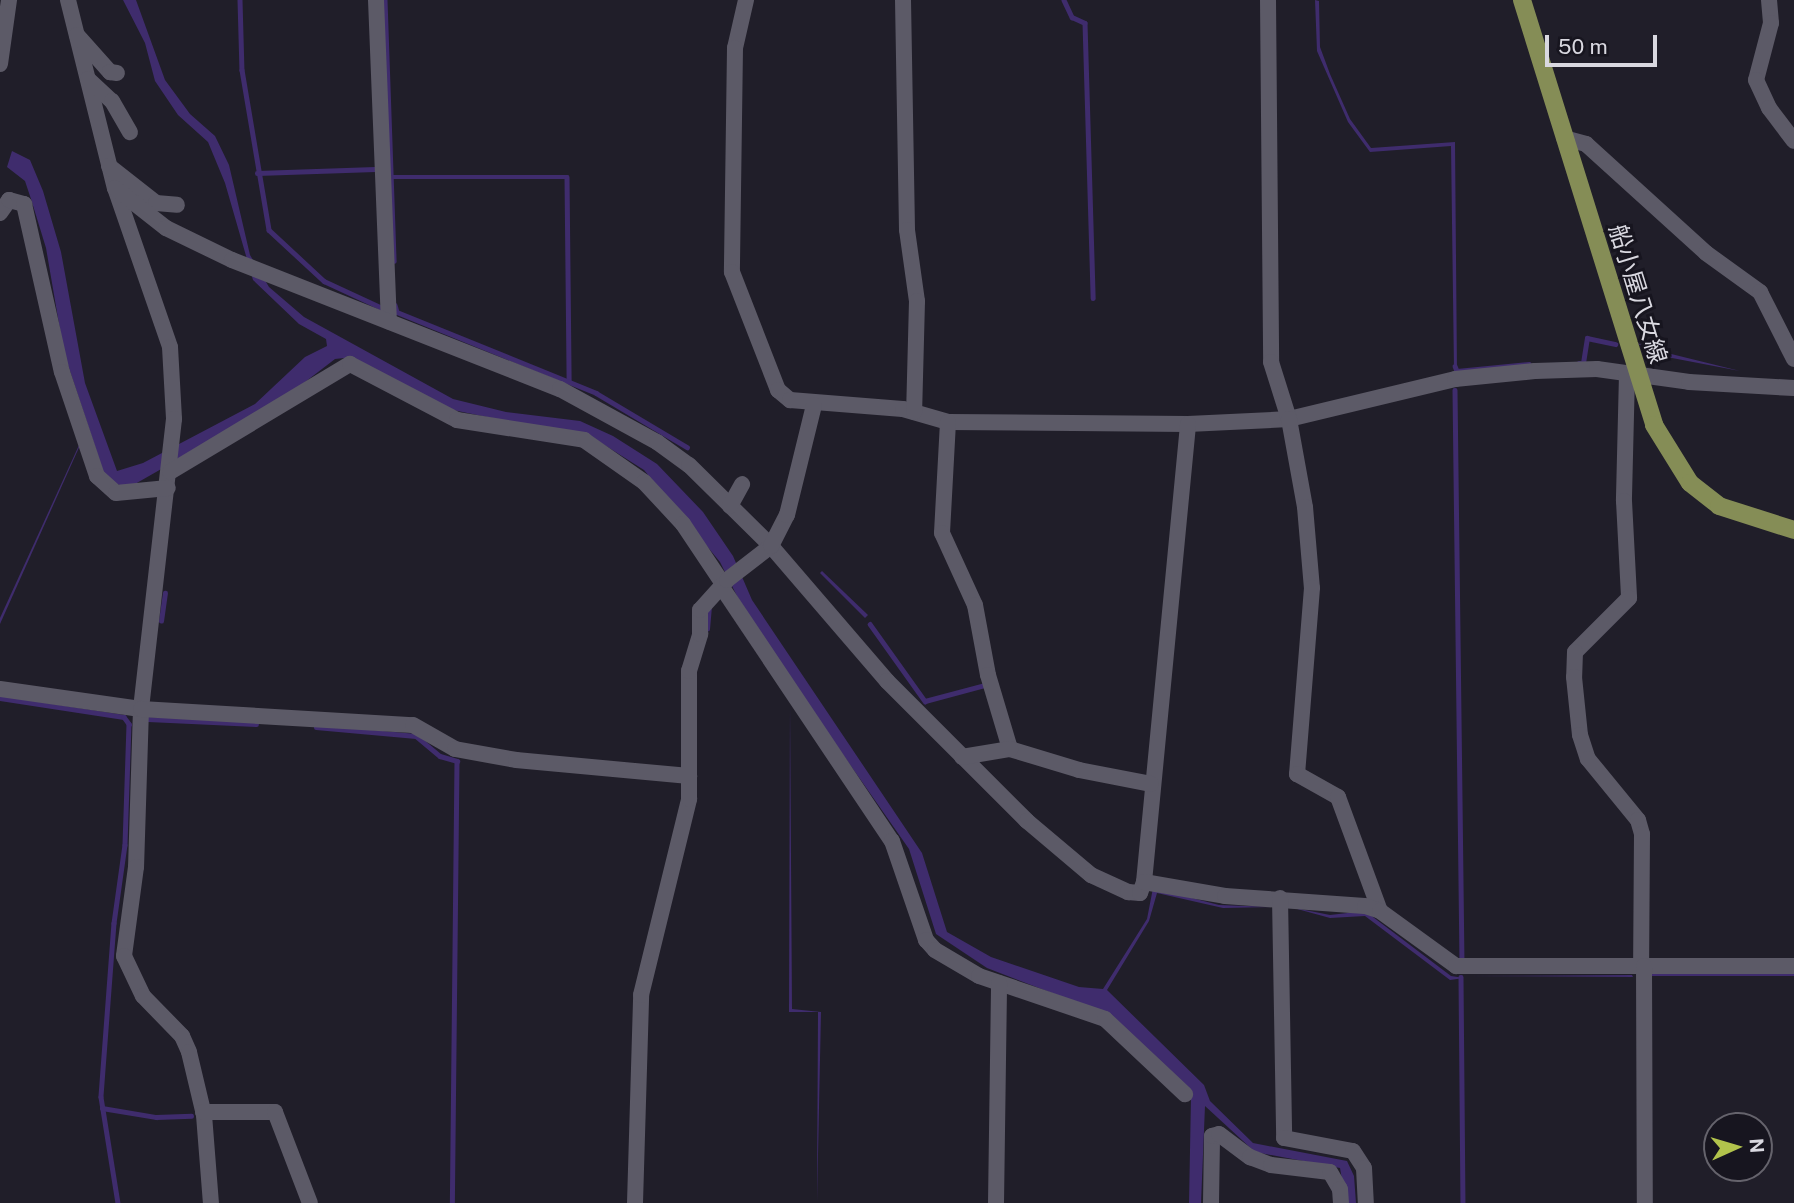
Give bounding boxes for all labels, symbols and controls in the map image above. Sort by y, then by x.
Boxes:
scale bar [1549,21,1661,65]
text: 50 m [1558,34,1608,59]
street label: 船小屋八女線 [1603,221,1673,367]
north arrow [1703,1112,1773,1182]
text: N [1745,1137,1768,1154]

